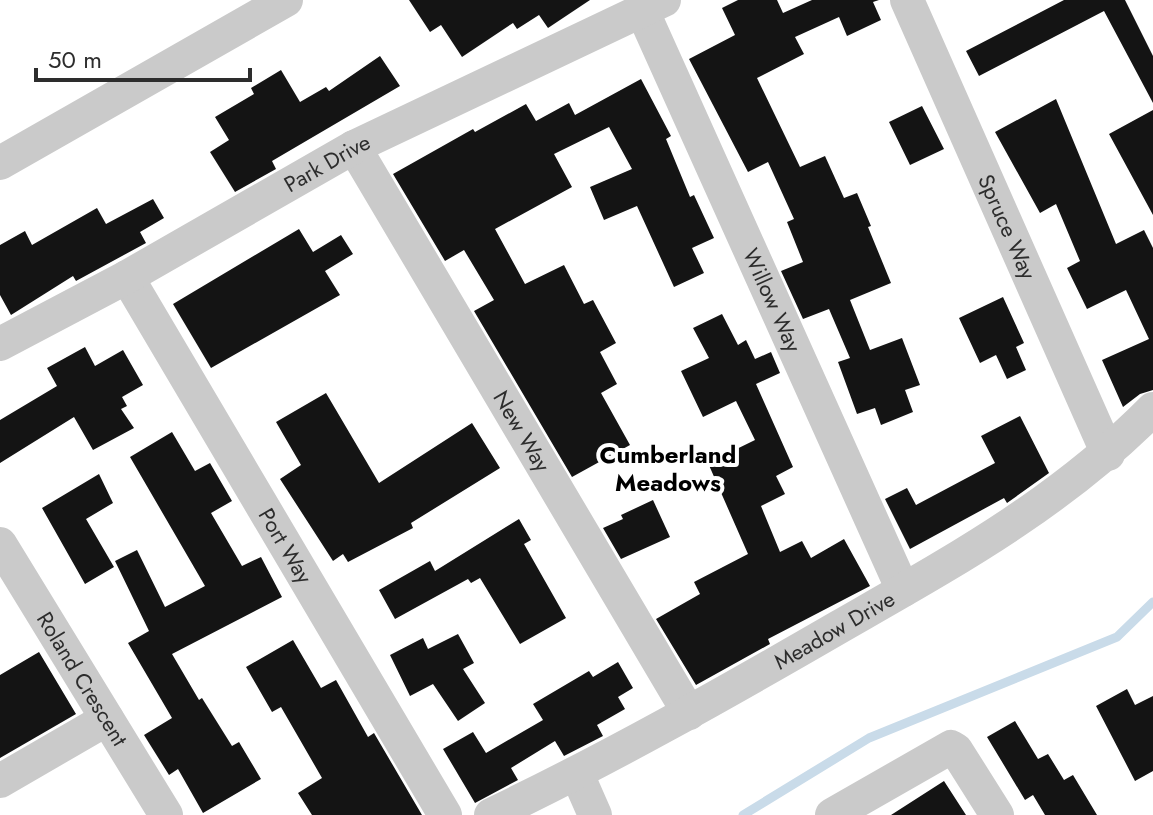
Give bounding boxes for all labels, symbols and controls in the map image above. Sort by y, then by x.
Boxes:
scale bar [36,32,250,82]
text: 50 m [48,42,102,77]
street label: Park Drive [278,126,376,200]
street label: Spruce Way [970,169,1045,285]
street label: Willow Way [735,243,810,357]
street label: New Way [486,384,559,478]
district label: Cumberland Meadows [600,437,736,500]
street label: Port Way [251,502,321,590]
street label: Meadow Drive [768,582,900,677]
street label: Roland Crescent [29,606,136,752]

